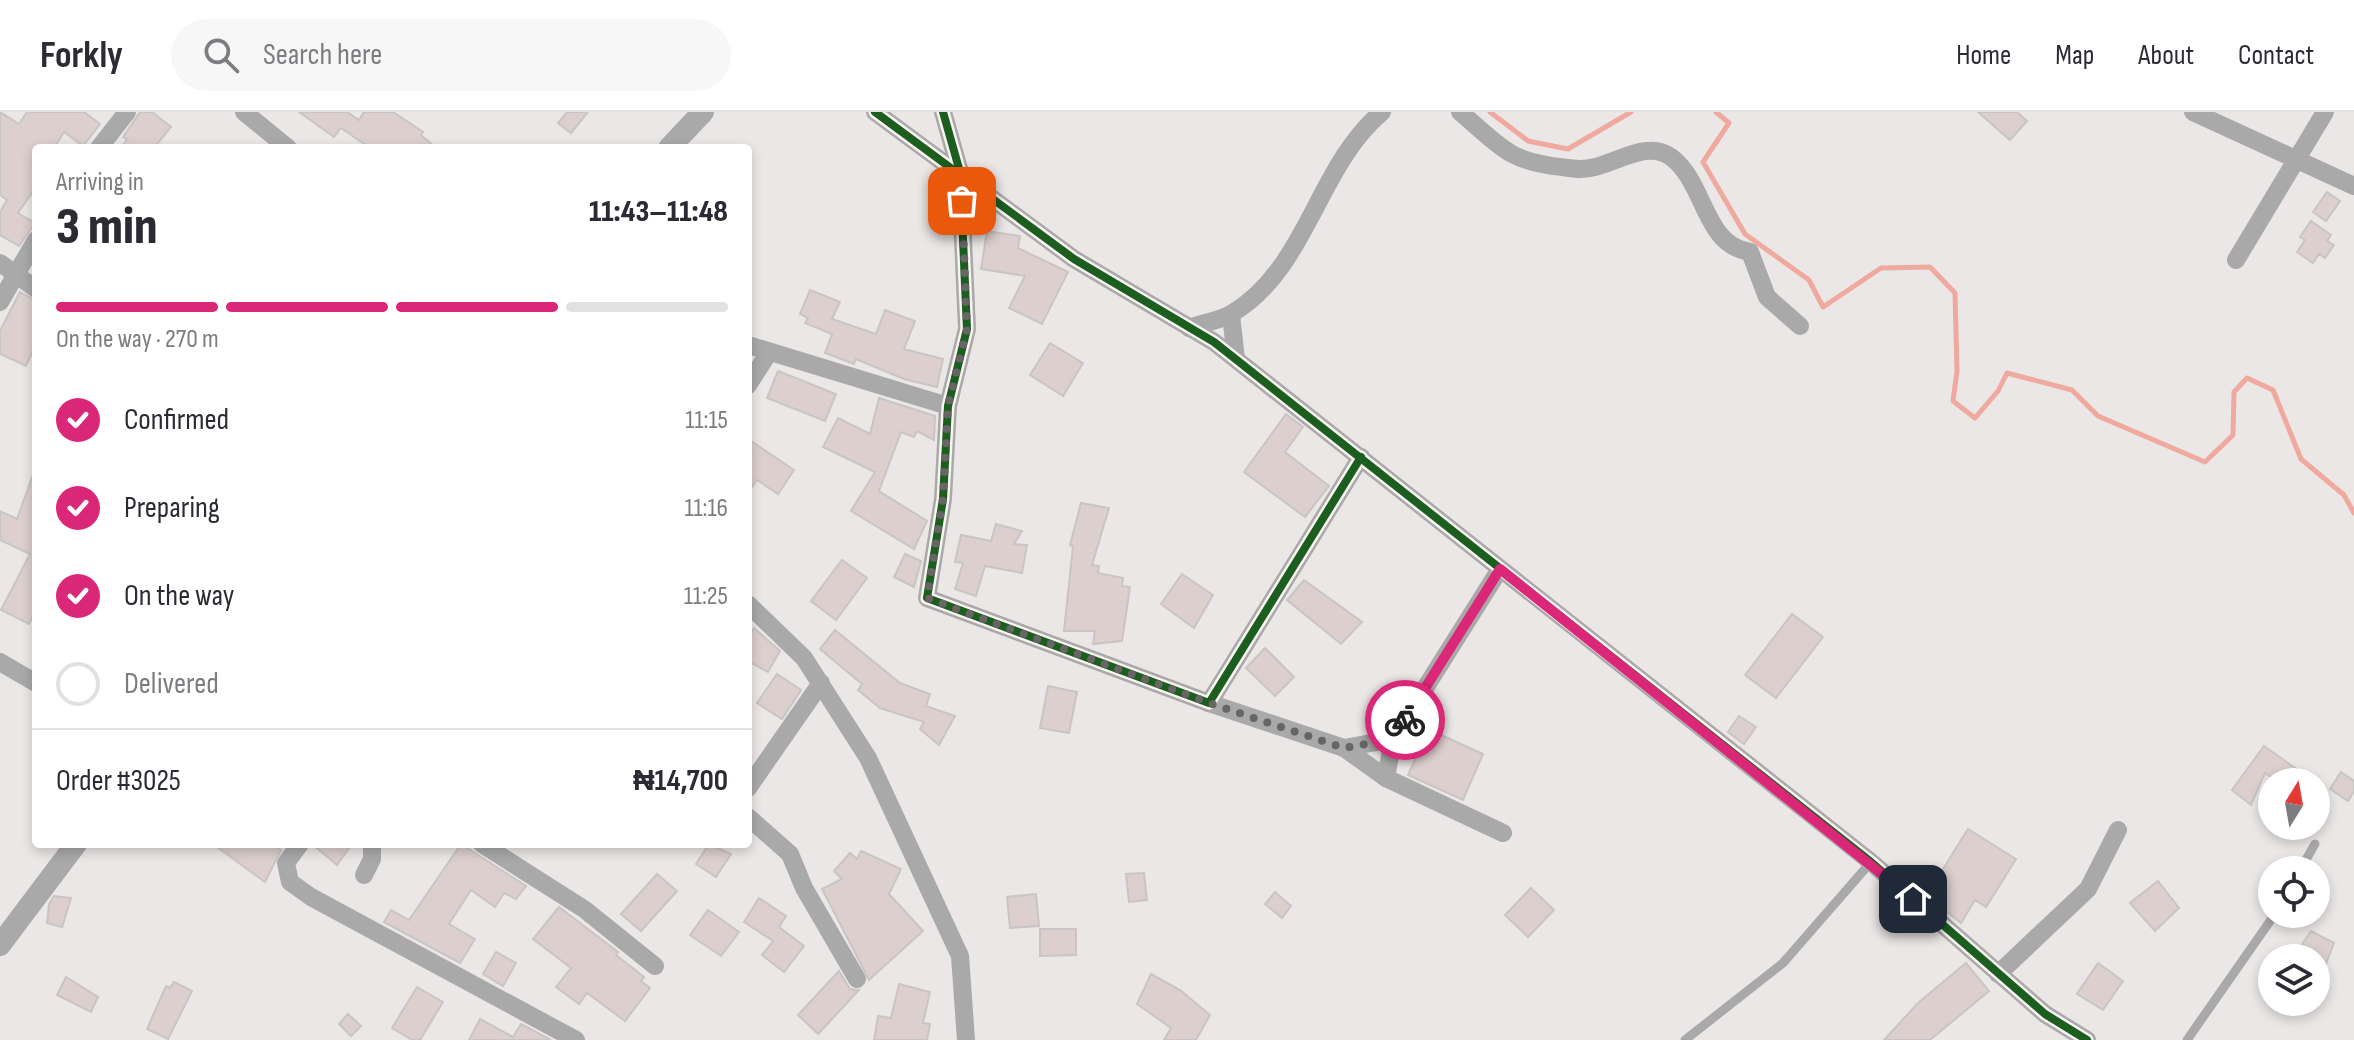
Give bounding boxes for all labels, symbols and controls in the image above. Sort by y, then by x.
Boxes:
search box [171,19,731,91]
text: Forkly [40,33,123,78]
icon: search [199,33,243,77]
text: Search here [263,37,382,73]
text: Home [1956,39,2011,72]
text: Map [2055,39,2094,72]
text: About [2138,39,2194,72]
text: Contact [2238,39,2314,72]
text: Arriving in [56,167,144,198]
pin [928,167,996,235]
icon: bag [940,179,984,223]
text: 11:43–11:48 [589,194,728,230]
text: 3 min [56,196,158,259]
text: On the way · 270 m [56,324,219,355]
icon: check [56,398,100,442]
text: Confirmed [124,402,229,438]
text: 11:15 [685,405,728,436]
icon: check [56,486,100,530]
text: Preparing [124,490,220,526]
text: 11:16 [684,493,728,524]
icon: check [56,574,100,618]
text: On the way [124,578,234,614]
text: 11:25 [684,581,728,612]
text: Delivered [124,666,219,702]
courier [1365,680,1445,760]
icon: bike [1383,698,1427,742]
text: Order #3025 [56,763,181,799]
text: ₦14,700 [633,763,728,799]
north arrow [2258,768,2330,840]
map controls [2258,768,2330,1016]
button: locate [2258,856,2330,928]
pin [1879,865,1947,933]
icon: home [1891,877,1935,921]
button: layers [2258,944,2330,1016]

